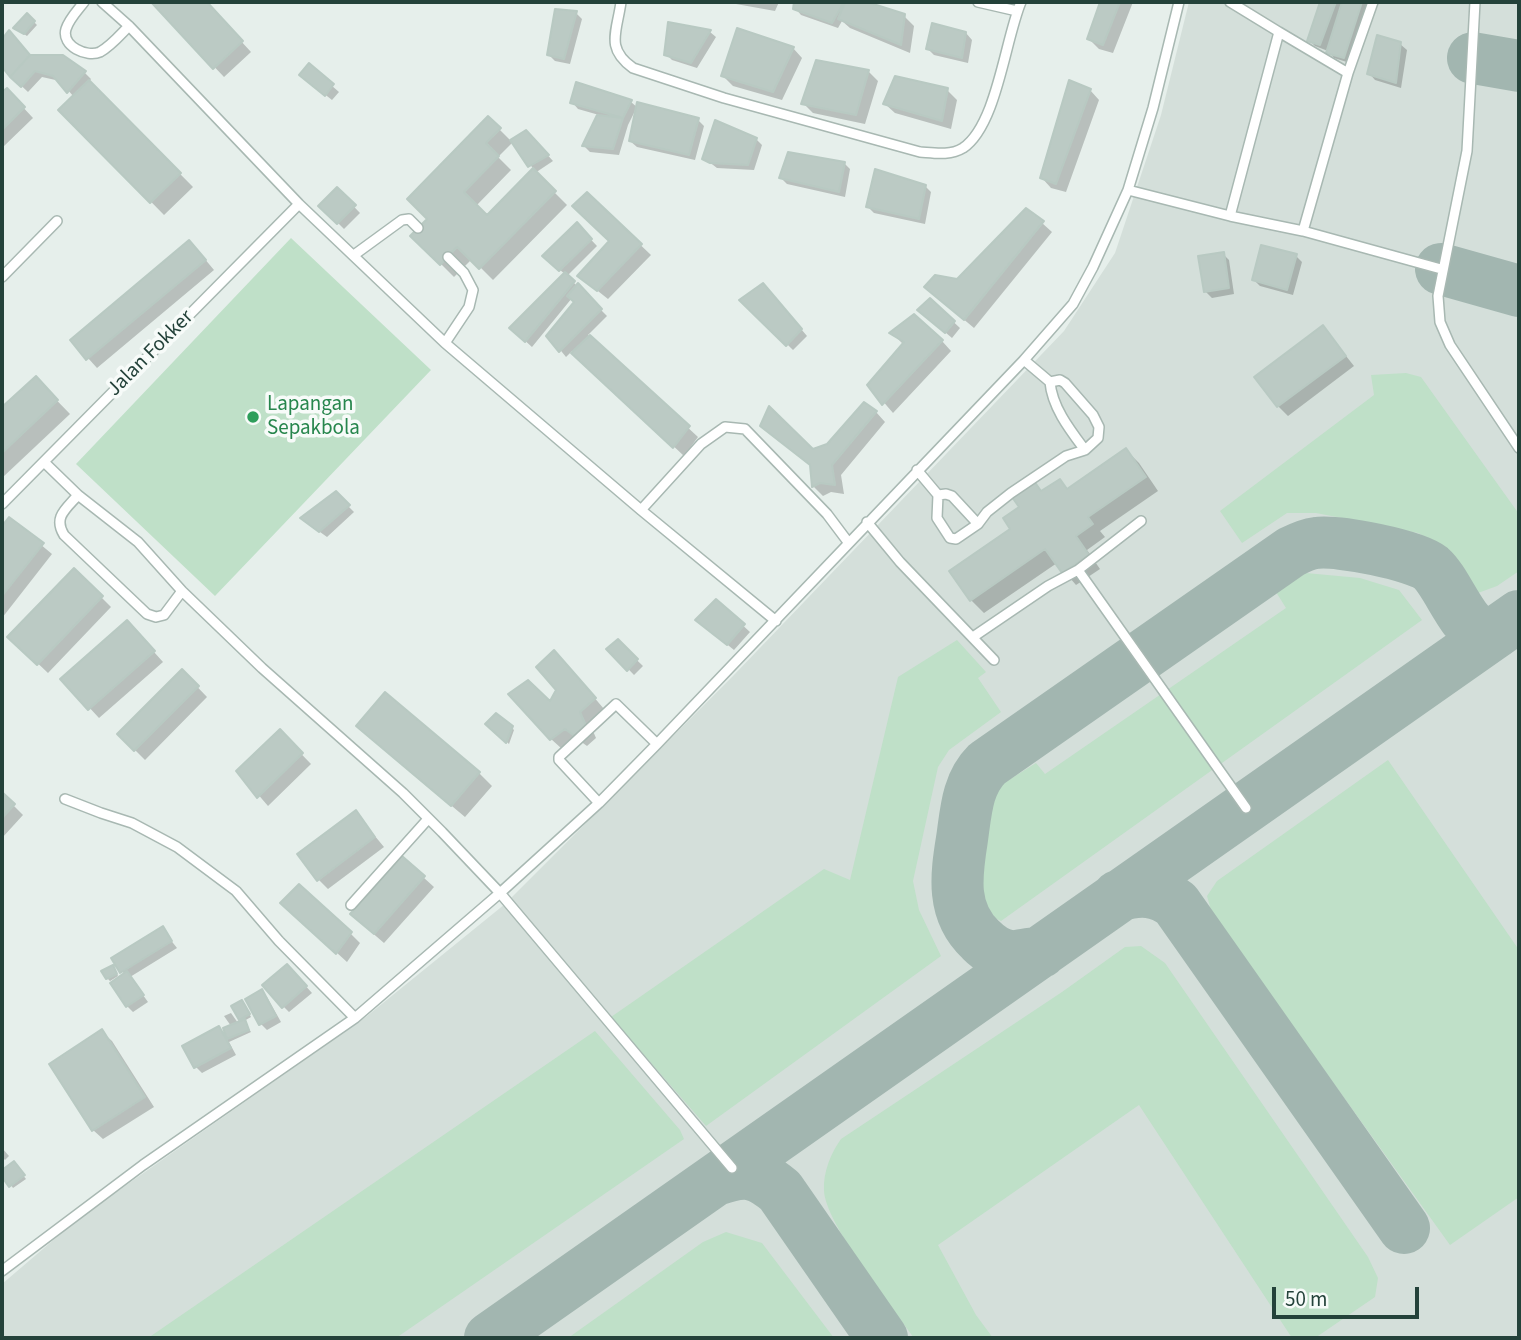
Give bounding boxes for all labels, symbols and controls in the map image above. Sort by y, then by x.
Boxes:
street label: Jalan Fokker [103,306,199,402]
place label: Lapangan Sepakbola [267,392,360,442]
marker: Lapangan Sepakbola [245,409,261,425]
scale bar [1276,1274,1423,1318]
text: 50 m [1285,1284,1327,1314]

